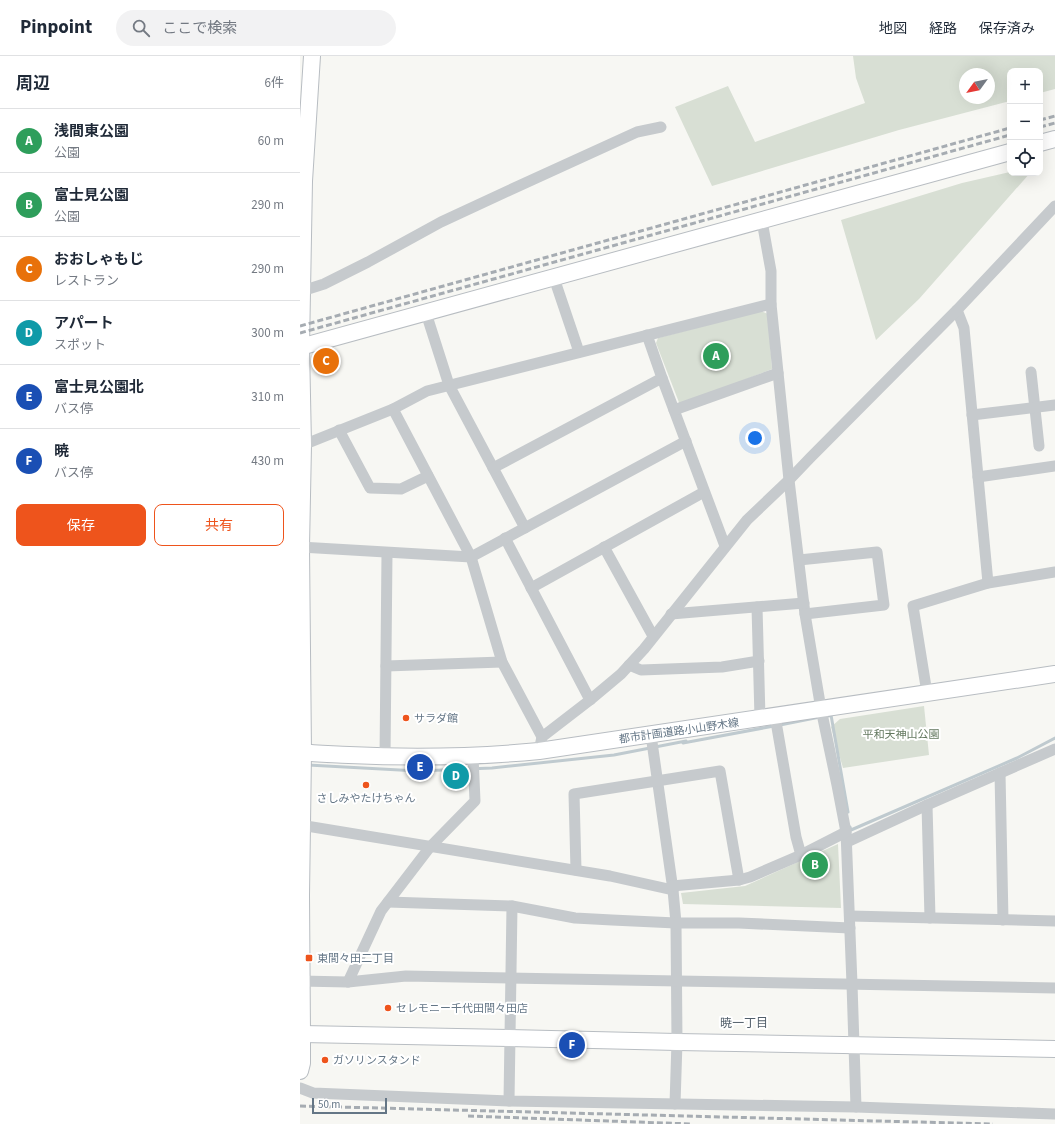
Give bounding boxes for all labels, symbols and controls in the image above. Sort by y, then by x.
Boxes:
search box [116,10,396,46]
text: Pinpoint [20,14,92,41]
icon: search [130,17,152,39]
text: ここで検索 [162,18,237,39]
text: 地図 [879,19,907,39]
text: 経路 [929,19,957,39]
text: 保存済み [979,19,1035,39]
north arrow [959,68,995,104]
map controls [1007,68,1043,176]
button: + [1007,68,1043,104]
text: 周辺 [16,72,50,96]
text: 6件 [265,74,284,92]
button: − [1007,104,1043,140]
text: 浅間東公園 [54,121,129,142]
text: A [25,132,33,150]
text: 60 m [258,132,284,150]
button: locate [1007,140,1043,176]
text: 公園 [54,144,80,162]
text: 富士見公園 [54,185,129,206]
text: B [25,196,33,214]
text: 290 m [251,196,284,214]
text: 公園 [54,208,80,226]
text: おおしゃもじ [54,249,144,270]
text: C [25,260,33,278]
text: 290 m [251,260,284,278]
text: レストラン [54,272,119,290]
text: アパート [54,313,114,334]
text: D [25,324,33,342]
text: 300 m [251,324,284,342]
text: スポット [54,336,106,354]
pin: A [703,341,729,371]
pin: C [313,346,339,376]
text: 富士見公園北 [54,377,144,398]
text: E [25,388,33,406]
text: 310 m [251,388,284,406]
text: バス停 [54,400,93,418]
your location [745,428,765,448]
text: 暁 [54,441,69,462]
text: F [26,452,32,470]
text: 430 m [251,452,284,470]
text: バス停 [54,464,93,482]
button: 保存 [16,504,146,546]
button: 共有 [154,504,284,546]
place label: サラダ館 [414,711,458,726]
marker: サラダ館 [401,713,411,723]
street label: 都市計画道路小山野木線 [618,715,740,747]
park label: 平和天神山公園 [863,727,940,742]
pin: E [407,752,433,782]
pin: D [443,761,469,791]
marker: さしみやたけちゃん [361,780,371,790]
place label: さしみやたけちゃん [317,791,416,806]
pin: B [802,850,828,880]
place label: 東間々田二丁目 [317,951,394,966]
marker: 東間々田二丁目 [304,953,314,963]
place label: セレモニー千代田間々田店 [396,1001,528,1016]
marker: セレモニー千代田間々田店 [383,1003,393,1013]
district label: 暁一丁目 [720,1015,768,1032]
pin: F [559,1030,585,1060]
place label: ガソリンスタンド [333,1053,421,1068]
marker: ガソリンスタンド [320,1055,330,1065]
scale bar [312,1096,387,1115]
text: 50 m [318,1097,340,1112]

